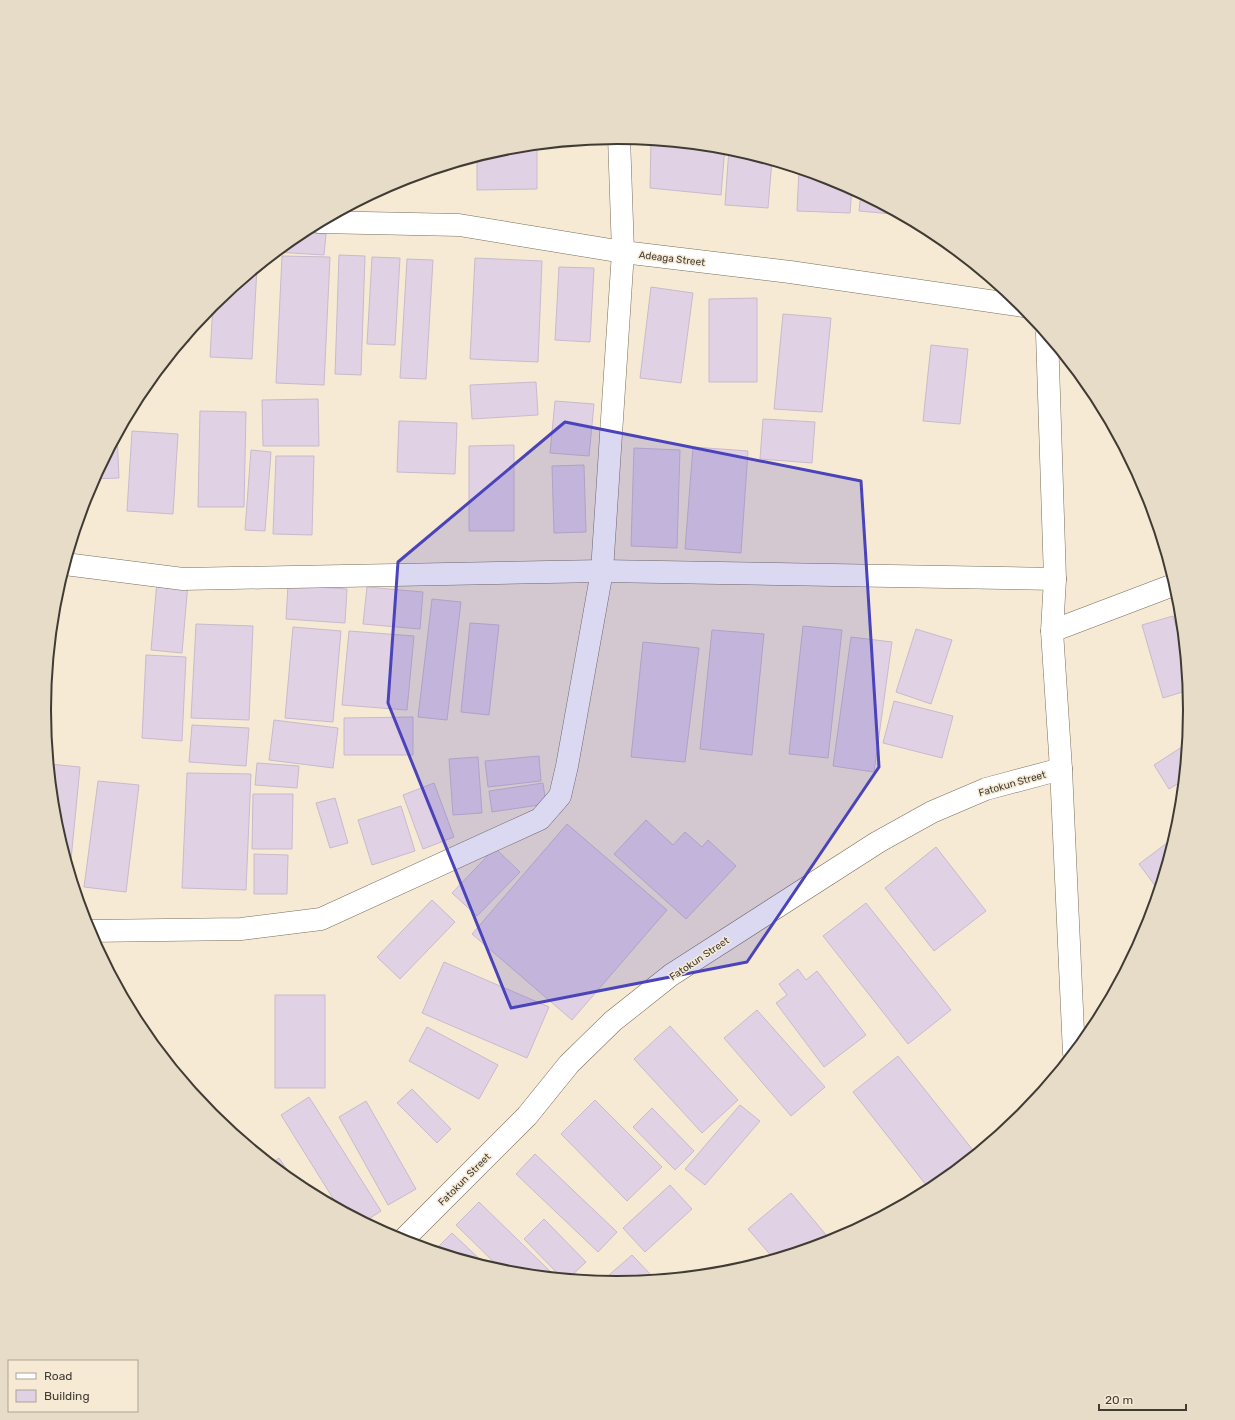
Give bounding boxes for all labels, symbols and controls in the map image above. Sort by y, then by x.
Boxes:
street label: Adeaga Street [638,249,706,269]
street label: Fatokun Street [977,769,1047,799]
street label: Fatokun Street [667,934,732,983]
street label: Fatokun Street [436,1151,493,1208]
legend [8,1360,138,1412]
text: Road [44,1369,72,1383]
scale bar [1099,1386,1186,1412]
text: Building [44,1389,90,1403]
text: 20 m [1105,1393,1133,1407]

